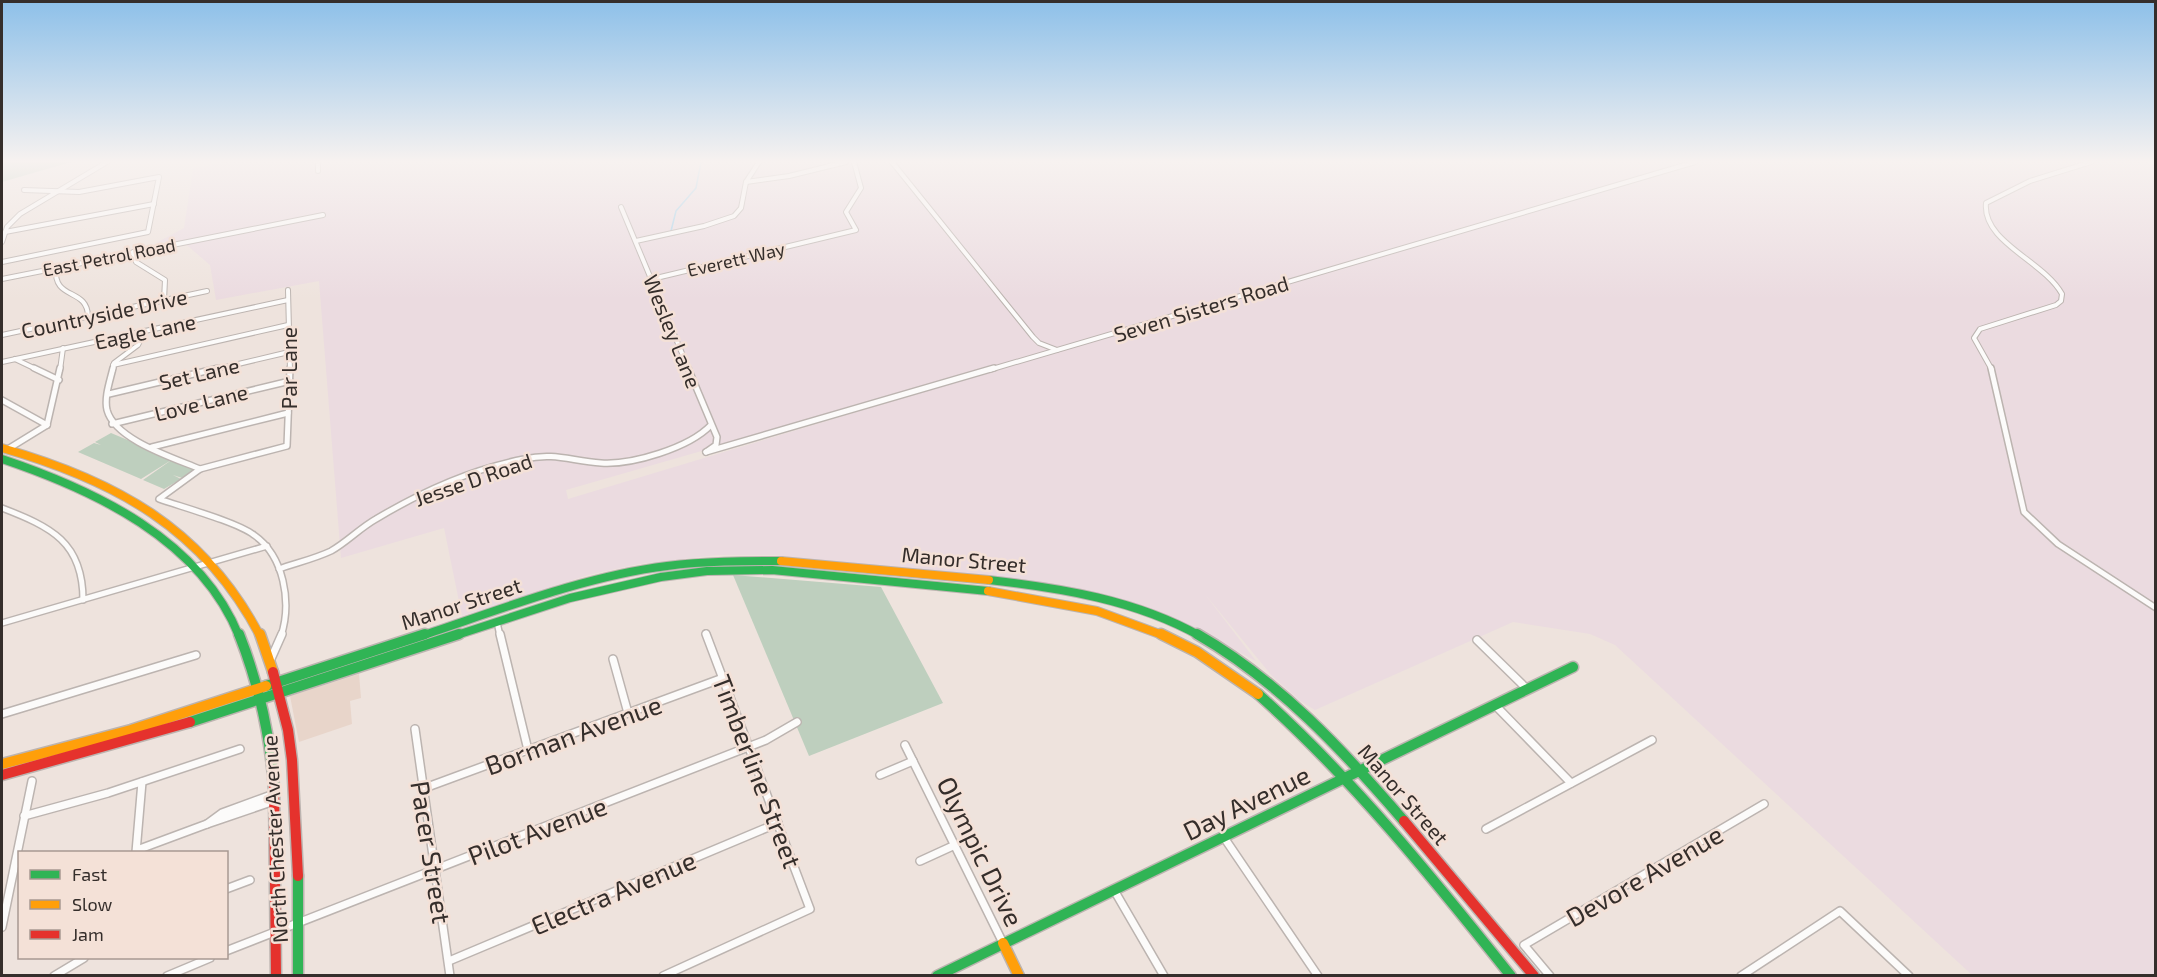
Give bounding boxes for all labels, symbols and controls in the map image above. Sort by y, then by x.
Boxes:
street label: East Petrol Road [41,233,177,281]
street label: Everett Way [685,237,787,281]
street label: Seven Sisters Road [1111,270,1291,346]
street label: Wesley Lane [639,271,707,391]
street label: Countryside Drive [19,283,189,343]
street label: Eagle Lane [92,308,198,354]
street label: Par Lane [276,327,301,409]
street label: Set Lane [156,352,242,394]
street label: Love Lane [152,378,250,426]
street label: Jesse D Road [411,447,535,511]
street label: Manor Street [901,541,1027,577]
street label: Manor Street [398,572,524,634]
street label: Timberline Street [707,670,809,872]
street label: Borman Avenue [480,688,666,780]
street label: North Chester Avenue [256,735,292,943]
street label: Manor Street [1354,739,1454,849]
street label: Day Avenue [1178,758,1314,846]
street label: Olympic Drive [931,771,1031,931]
street label: Pacer Street [405,779,459,926]
street label: Pilot Avenue [463,789,611,871]
street label: Devore Avenue [1560,818,1728,932]
street label: Electra Avenue [526,843,700,941]
legend [18,851,228,959]
text: Fast [72,863,107,885]
text: Slow [72,893,113,915]
text: Jam [72,923,104,945]

